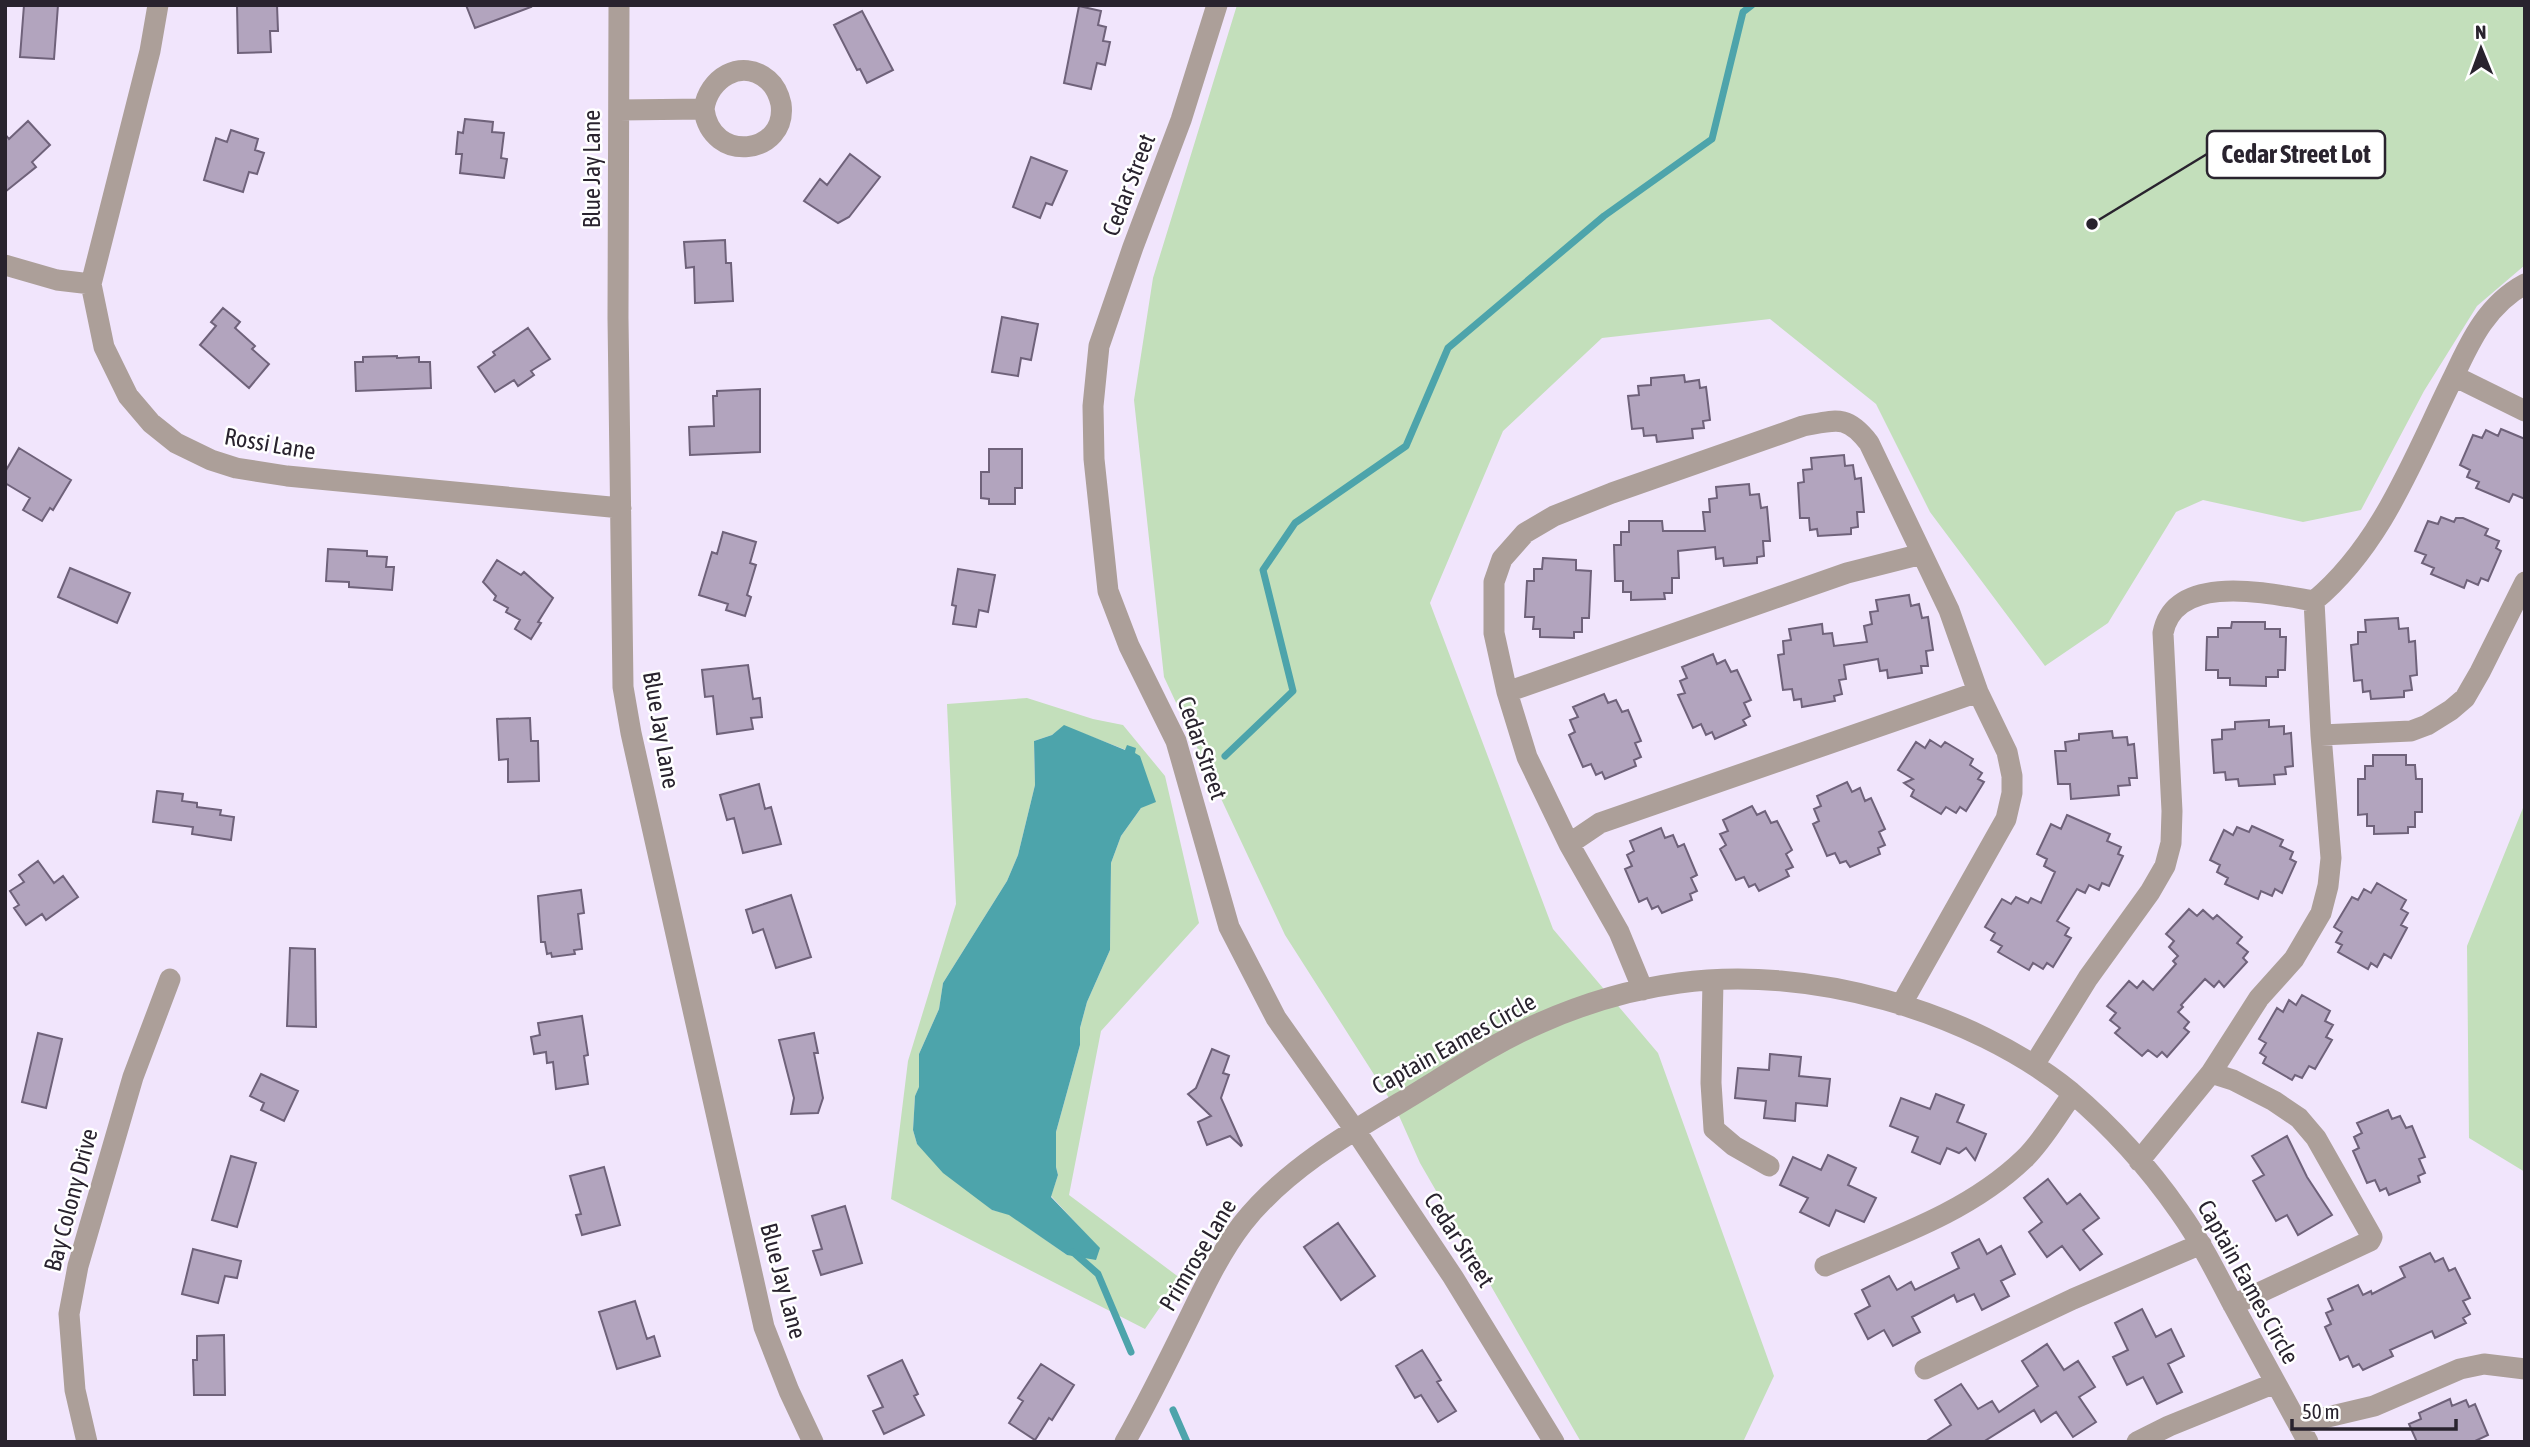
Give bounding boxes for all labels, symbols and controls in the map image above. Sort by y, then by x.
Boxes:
north arrow [2446,14,2516,84]
text: N [2475,21,2487,43]
street label: Blue Jay Lane [578,110,605,228]
street label: Cedar Street [1097,130,1160,240]
callout: Cedar Street Lot [2207,131,2385,178]
text: Cedar Street Lot [2221,139,2371,169]
street label: Rossi Lane [222,422,318,465]
street label: Blue Jay Lane [638,669,685,791]
street label: Cedar Street [1172,693,1233,803]
street label: Captain Eames Circle [1367,988,1540,1100]
street label: Bay Colony Drive [39,1126,103,1274]
street label: Cedar Street [1419,1187,1500,1292]
street label: Primrose Lane [1154,1194,1241,1316]
street label: Captain Eames Circle [2192,1195,2304,1368]
street label: Blue Jay Lane [755,1220,812,1342]
scale bar [2292,1388,2456,1432]
text: 50 m [2302,1399,2340,1423]

